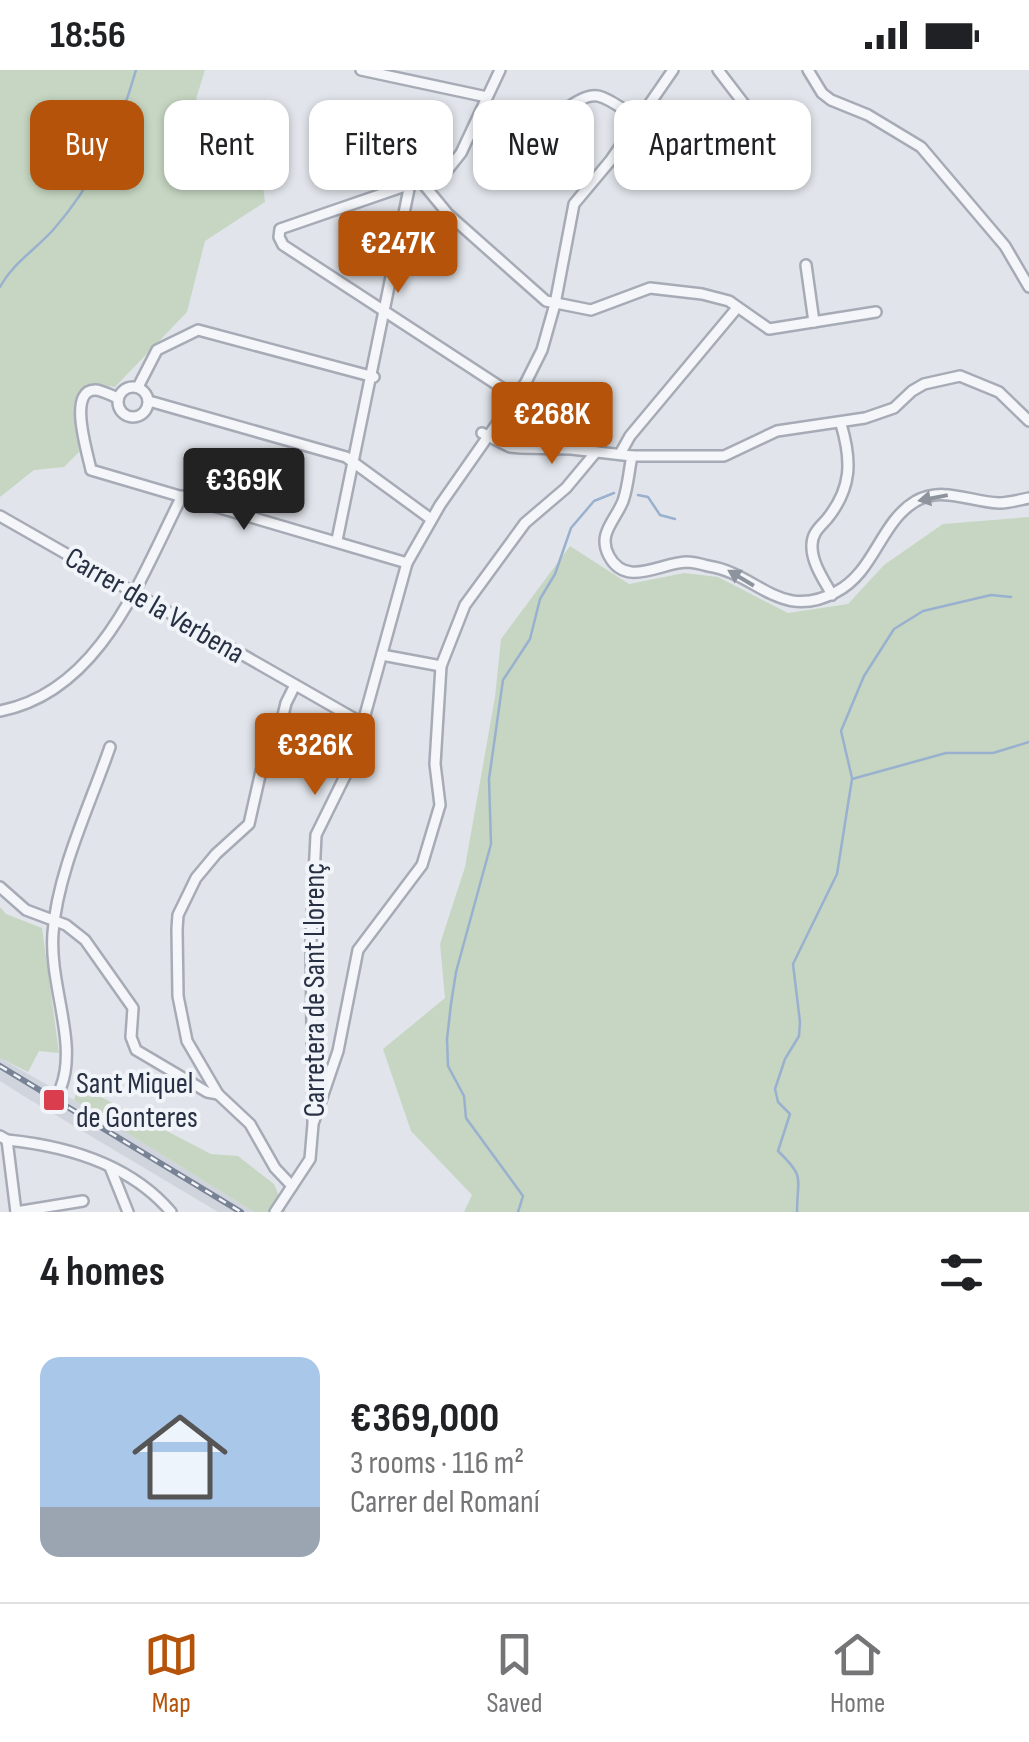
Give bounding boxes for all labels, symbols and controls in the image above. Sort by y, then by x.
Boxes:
text: 18:56 [50,13,126,58]
chip: Buy [30,100,144,190]
chip: Rent [164,100,289,190]
chip: Filters [309,100,453,190]
chip: New [473,100,594,190]
chip: Apartment [614,100,811,190]
pin: €247K [328,211,468,296]
text: €247K [360,224,436,263]
pin: €268K [482,382,622,467]
text: €268K [514,395,590,434]
pin: €369K [174,448,314,533]
text: €369K [205,461,283,500]
one-way arrow [917,490,948,506]
street label: Carrer de la Verbena [58,540,251,672]
one-way arrow [727,570,755,587]
pin: €326K [245,713,385,798]
text: €326K [277,726,353,765]
street label: Carretera de Sant Llorenç [297,863,333,1117]
place label: Sant Miquel de Gonteres [76,1066,198,1136]
marker: Sant Miquel de Gonteres [41,1087,67,1113]
icon: filters [934,1245,989,1300]
text: 4 homes [40,1247,165,1298]
text: €369,000 [350,1393,499,1444]
icon: home [120,1397,240,1517]
text: 3 rooms · 116 m² [350,1444,524,1483]
text: Carrer del Romaní [350,1483,540,1522]
tab: Map [144,1627,199,1720]
tab: Saved [486,1627,543,1720]
tab: Home [830,1627,885,1720]

